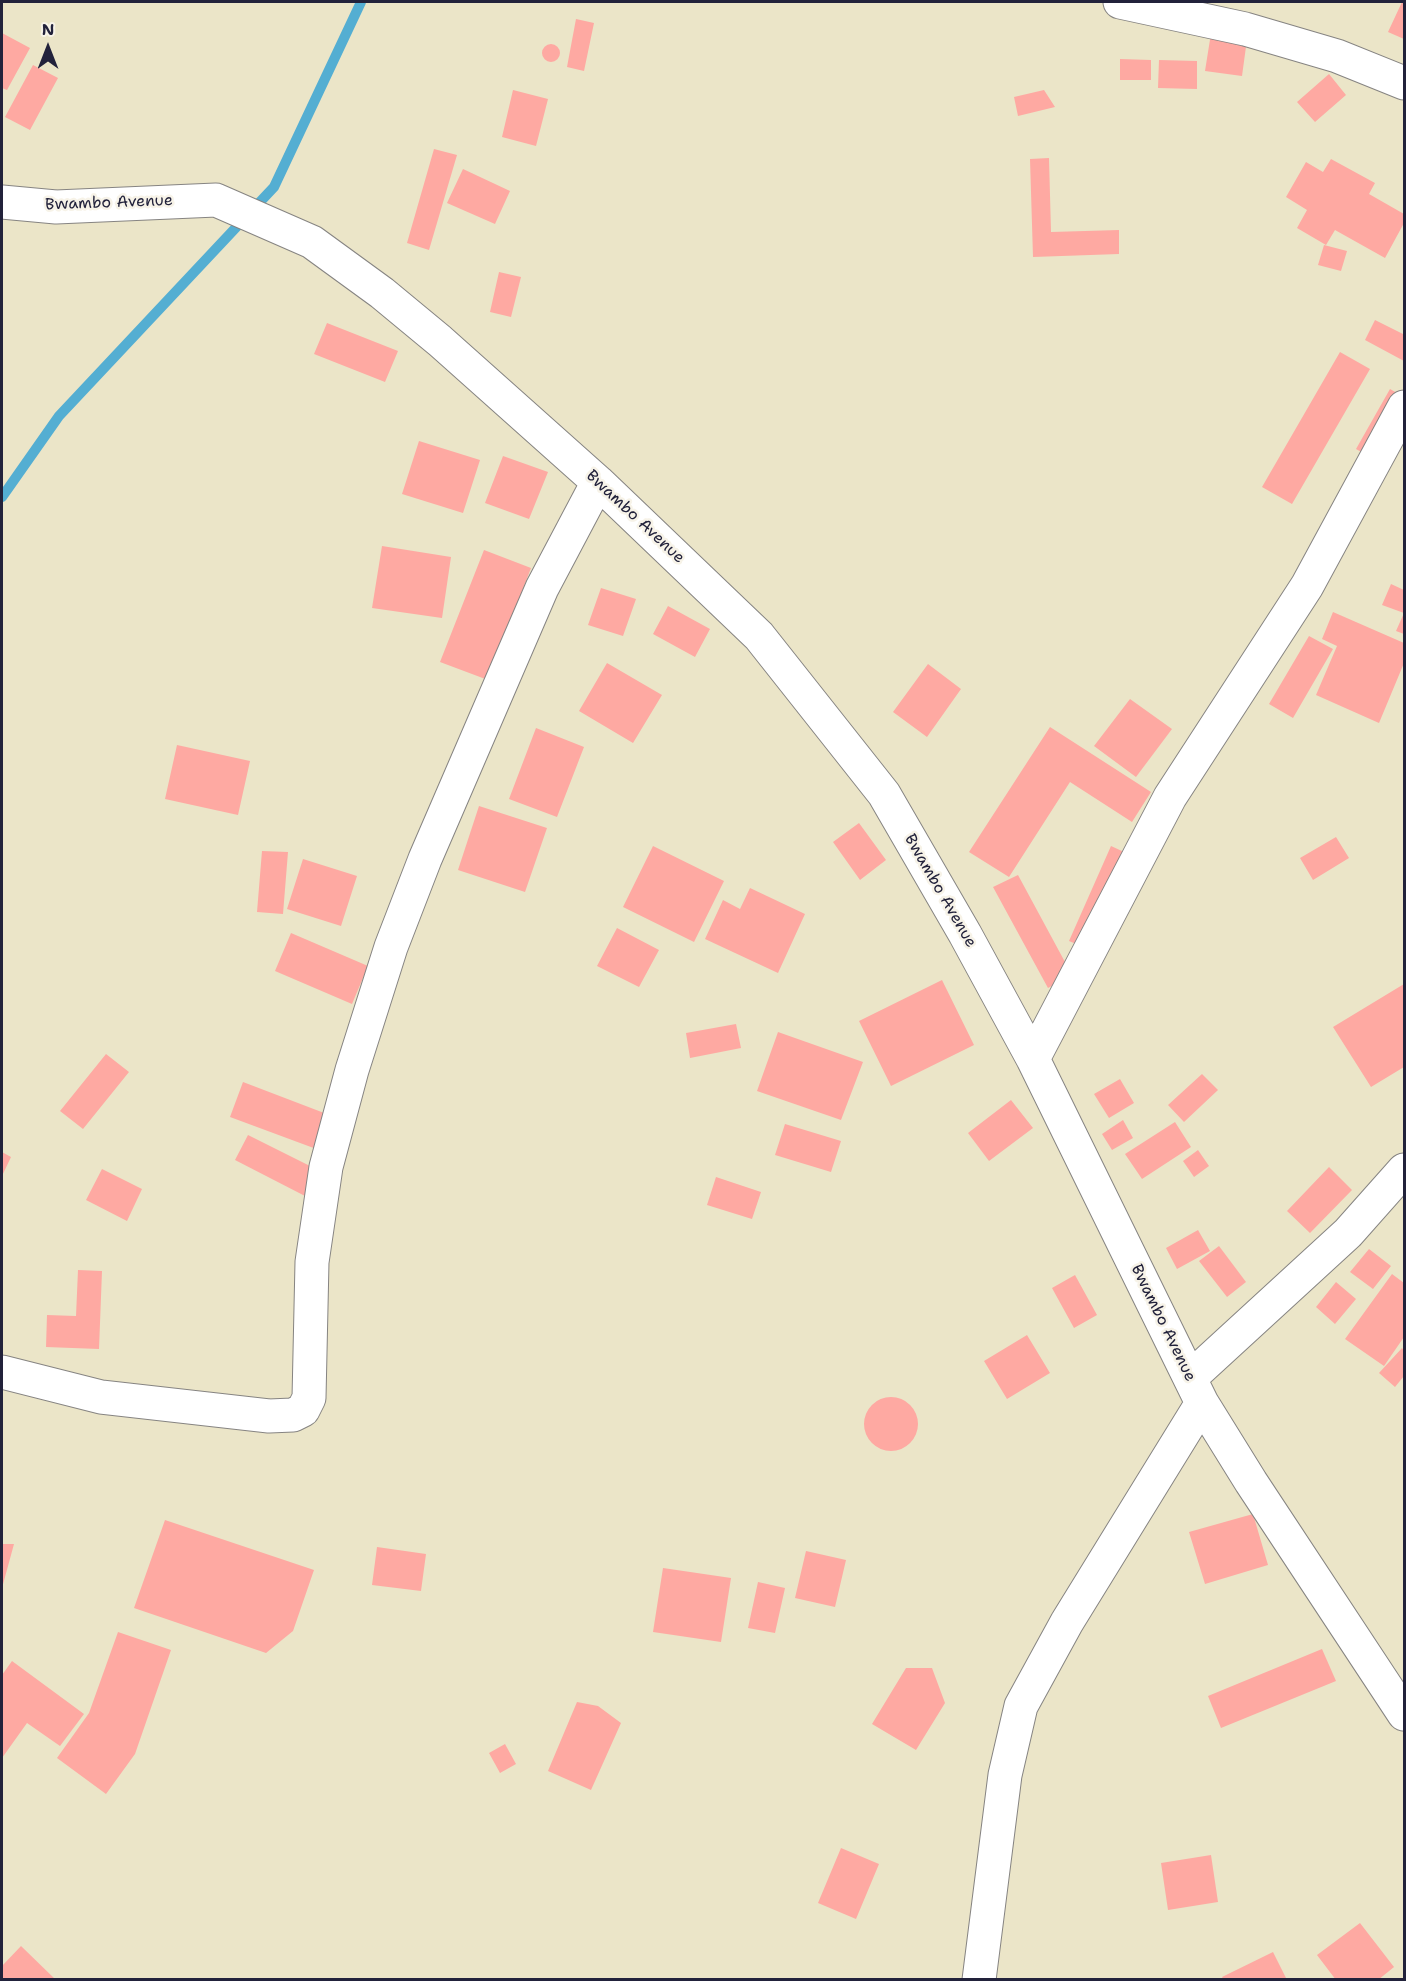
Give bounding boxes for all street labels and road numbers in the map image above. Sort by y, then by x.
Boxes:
street label: Bwambo Avenue [45,191,173,215]
street label: Bwambo Avenue [582,466,688,568]
street label: Bwambo Avenue [900,831,980,951]
street label: Bwambo Avenue [1126,1261,1200,1385]

